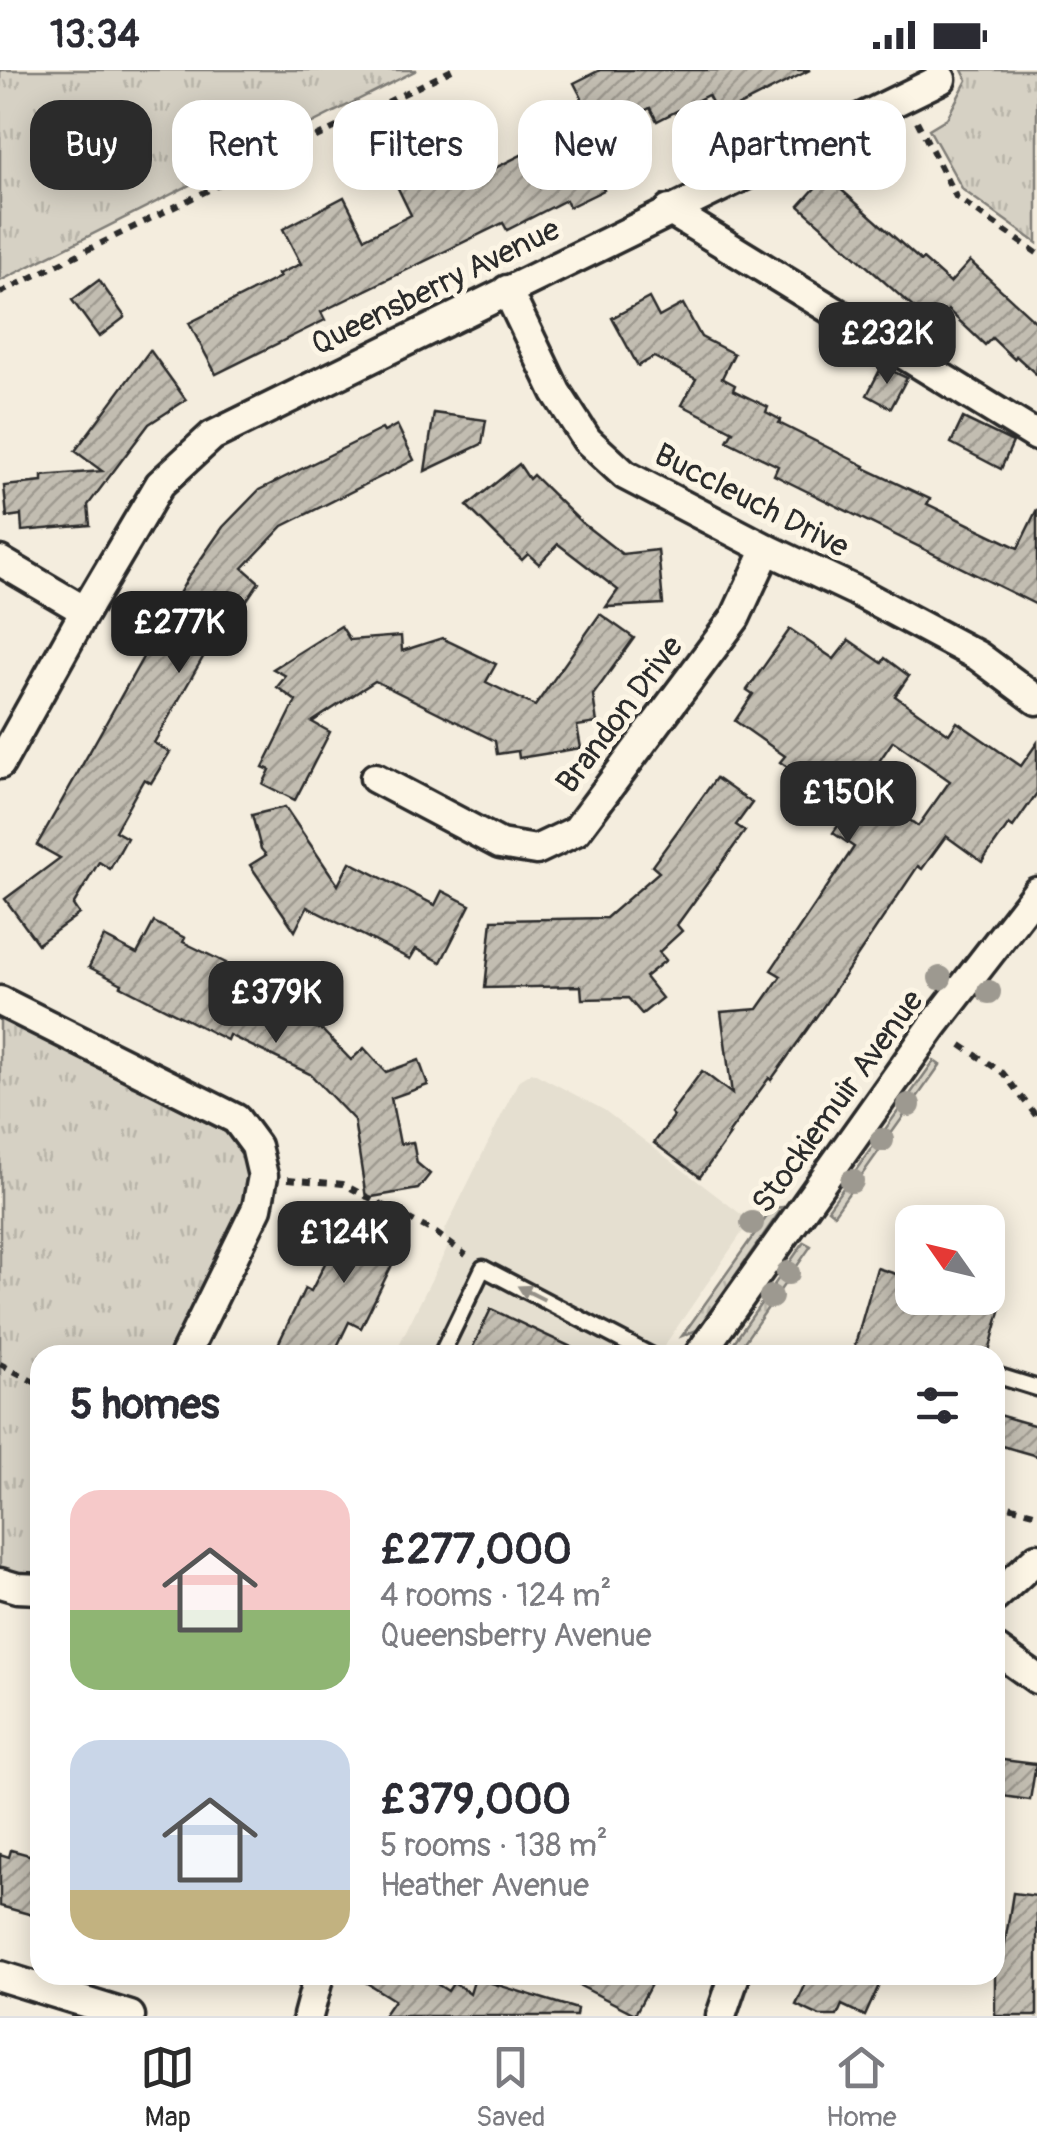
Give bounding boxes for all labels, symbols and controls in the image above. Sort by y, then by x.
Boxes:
text: 13:34 [50,11,139,59]
chip: Buy [30,100,152,190]
chip: Rent [172,100,313,190]
chip: Filters [333,100,498,190]
chip: New [518,100,652,190]
chip: Apartment [672,100,906,190]
street label: Queensberry Avenue [305,209,566,364]
pin: £232K [817,302,957,387]
text: £232K [841,314,933,354]
street label: Buccleuch Drive [648,435,856,567]
pin: £277K [109,591,249,676]
text: £277K [133,603,225,643]
street label: Brandon Drive [548,628,692,801]
pin: £150K [778,761,918,846]
text: £150K [802,773,894,813]
pin: £379K [206,961,346,1046]
text: £379K [230,973,322,1013]
street label: Stockiemuir Avenue [743,982,932,1221]
pin: £124K [274,1201,414,1286]
north arrow [895,1205,1005,1315]
map controls [895,1205,1005,1315]
text: £124K [300,1213,388,1253]
one-way arrow [517,1285,546,1302]
icon: filters [910,1378,965,1433]
text: 5 homes [70,1379,220,1431]
text: £277,000 [380,1524,572,1576]
icon: home [150,1530,270,1650]
text: 4 rooms · 124 m² [380,1576,611,1616]
text: Queensberry Avenue [380,1616,652,1656]
text: £379,000 [380,1774,571,1826]
icon: home [150,1780,270,1900]
text: 5 rooms · 138 m² [380,1826,608,1866]
text: Heather Avenue [380,1866,589,1906]
tab: Map [140,2040,195,2135]
tab: Saved [476,2040,545,2135]
tab: Home [826,2040,897,2135]

